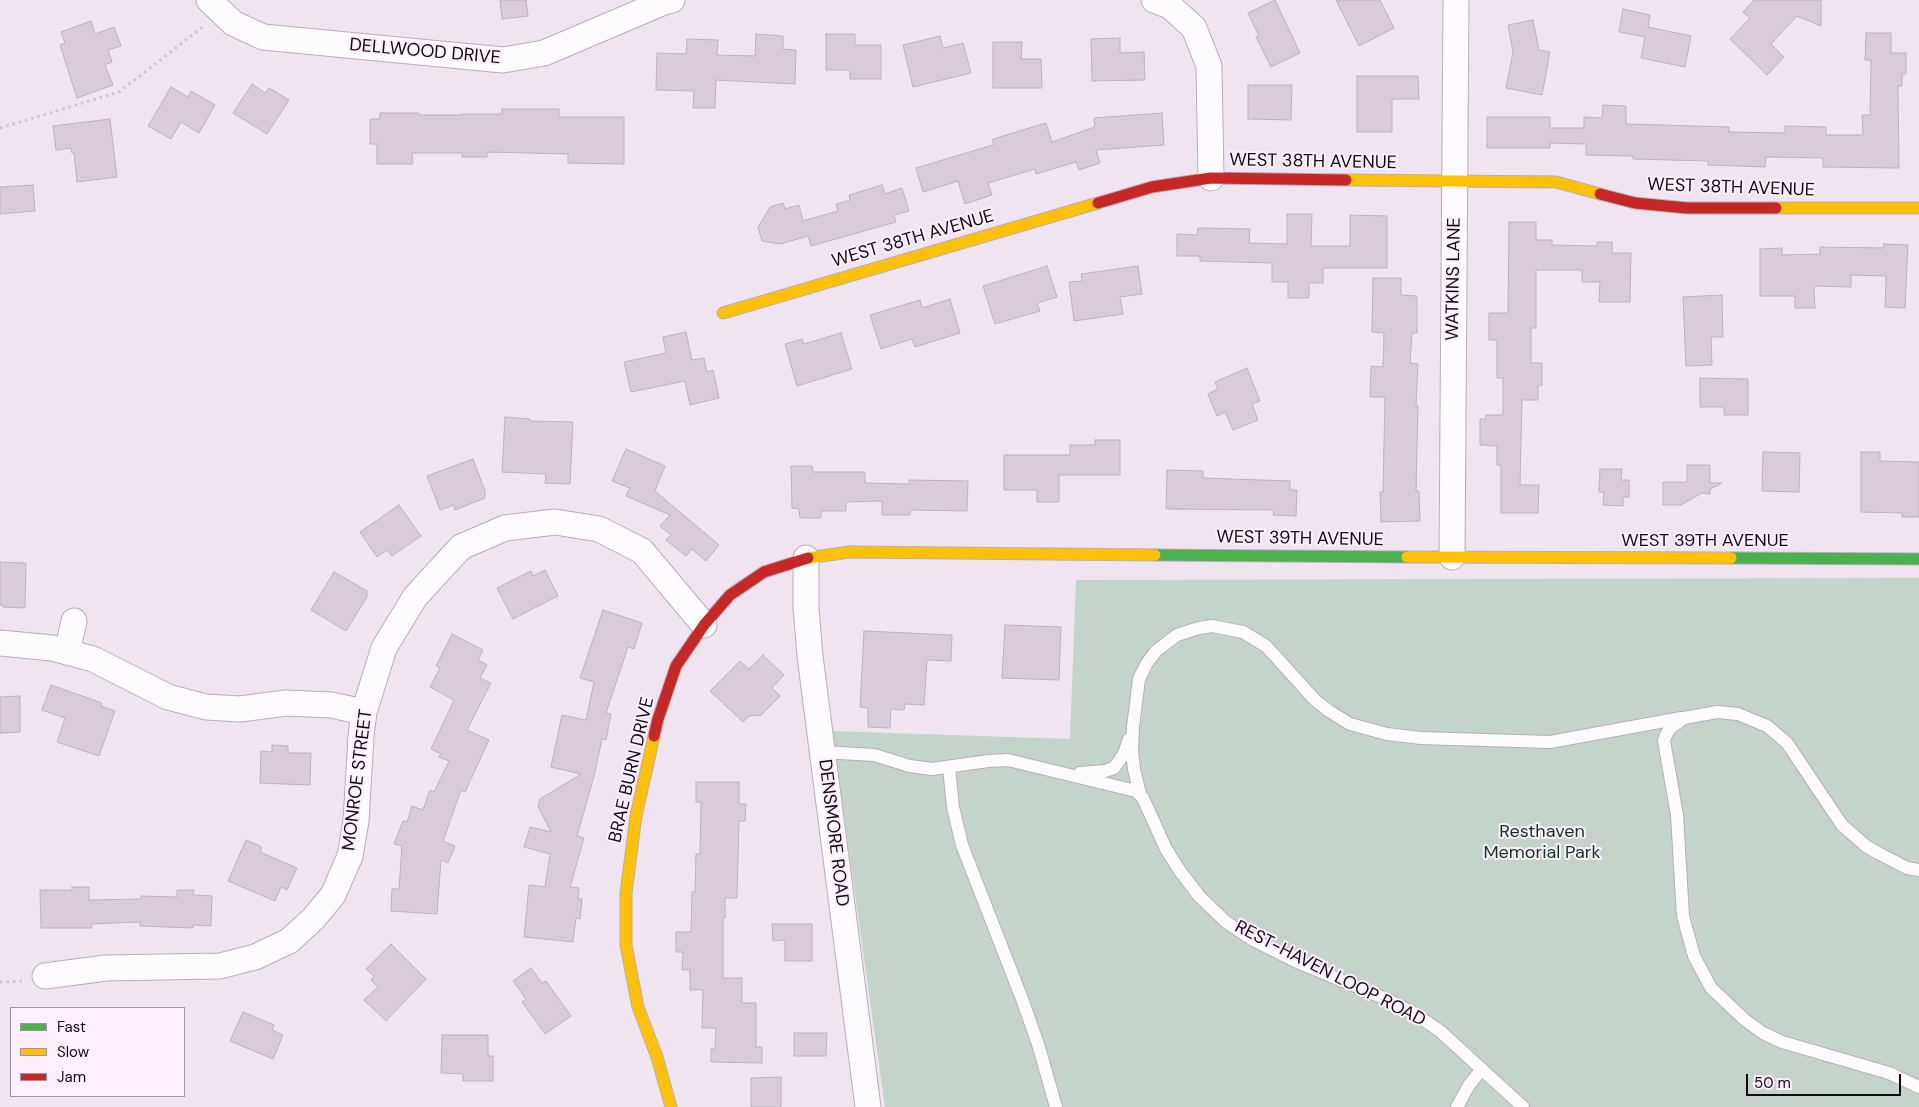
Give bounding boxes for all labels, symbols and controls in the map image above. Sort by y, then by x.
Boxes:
street label: DELLWOOD DRIVE [348,35,502,69]
street label: WEST 38TH AVENUE [1229,150,1397,174]
street label: WEST 38TH AVENUE [1647,174,1815,202]
street label: WEST 38TH AVENUE [829,206,997,272]
street label: WATKINS LANE [1442,217,1466,341]
street label: WEST 39TH AVENUE [1216,527,1384,551]
street label: WEST 39TH AVENUE [1621,530,1789,552]
street label: BRAE BURN DRIVE [605,695,659,845]
street label: MONROE STREET [339,708,377,852]
street label: DENSMORE ROAD [813,758,853,908]
park label: Resthaven Memorial Park [1483,821,1601,864]
street label: REST-HAVEN LOOP ROAD [1231,916,1429,1032]
legend [10,1007,185,1097]
text: Fast [57,1017,86,1037]
text: Slow [57,1042,89,1062]
scale bar [1749,1064,1904,1096]
text: Jam [57,1067,86,1087]
text: 50 m [1754,1073,1791,1093]

